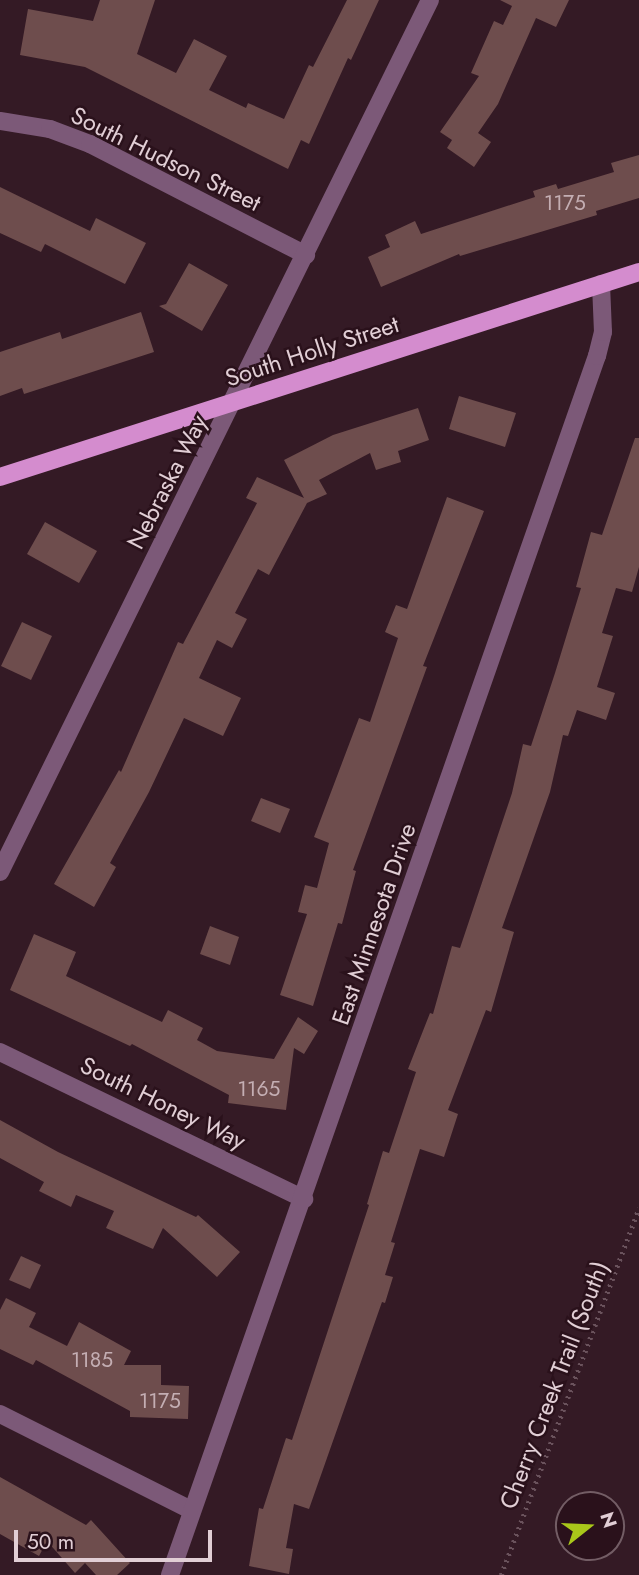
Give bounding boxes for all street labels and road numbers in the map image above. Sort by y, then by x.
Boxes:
street label: South Hudson Street [66,101,266,217]
street label: South Holly Street [222,309,402,393]
street label: Nebraska Way [121,410,213,554]
street label: East Minnesota Drive [326,819,422,1029]
street label: South Honey Way [76,1051,250,1155]
street label: Cherry Creek Trail (South) [493,1257,615,1513]

